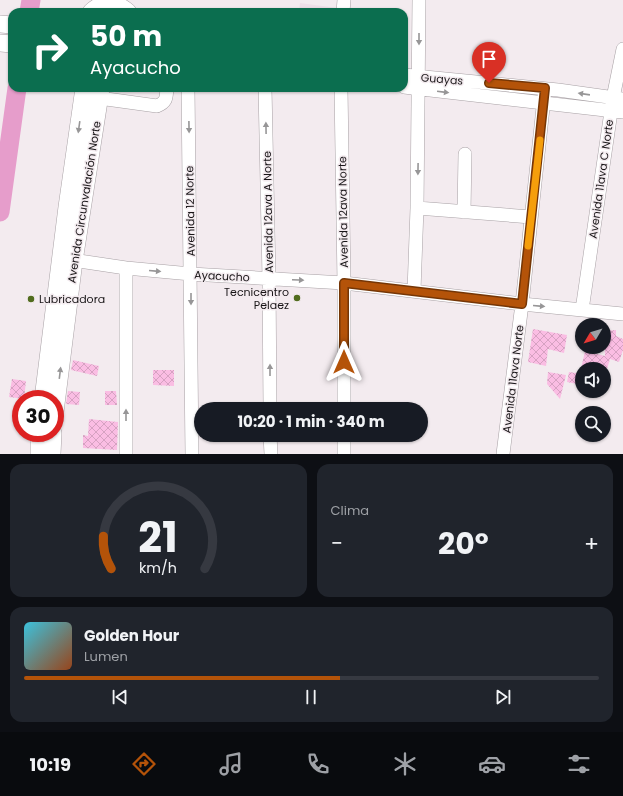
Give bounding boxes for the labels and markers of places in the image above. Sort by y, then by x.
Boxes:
pin [472,42,506,83]
place label: Tecnicentro Pelaez [224,284,289,313]
place label: Lubricadora [39,291,105,307]
marker: Tecnicentro Pelaez [292,293,302,303]
marker: Lubricadora [26,294,36,304]

